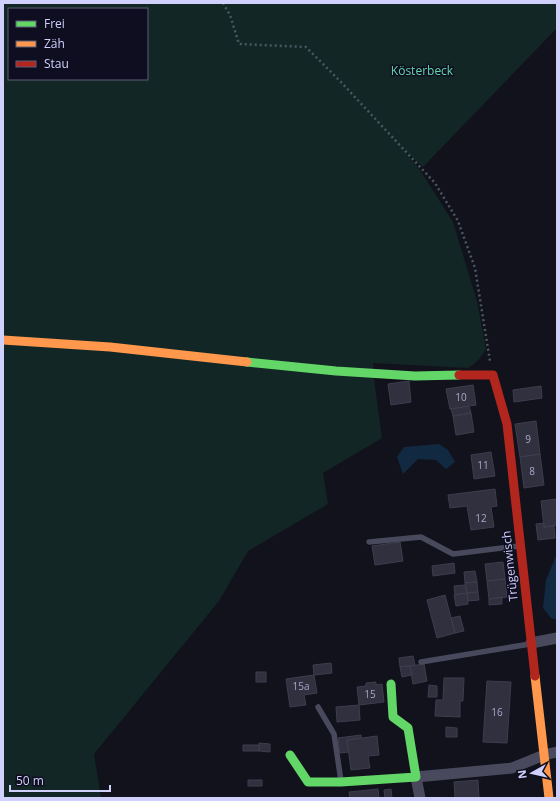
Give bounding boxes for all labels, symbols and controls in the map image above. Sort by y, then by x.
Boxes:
legend [8,8,148,80]
text: Frei [44,15,65,32]
text: Zäh [44,35,65,52]
text: Stau [44,55,69,72]
park label: Kösterbeck [391,62,454,79]
house number: 10 [455,390,467,404]
house number: 9 [525,432,531,446]
house number: 11 [477,458,489,472]
house number: 8 [529,464,535,478]
house number: 12 [475,511,487,525]
street label: Trügenwisch [497,530,522,602]
house number: 15a [293,679,310,693]
house number: 15 [364,687,376,701]
house number: 16 [491,705,503,719]
north arrow [512,753,552,793]
scale bar [10,767,110,793]
text: N [514,769,530,780]
text: 50 m [16,772,44,789]

